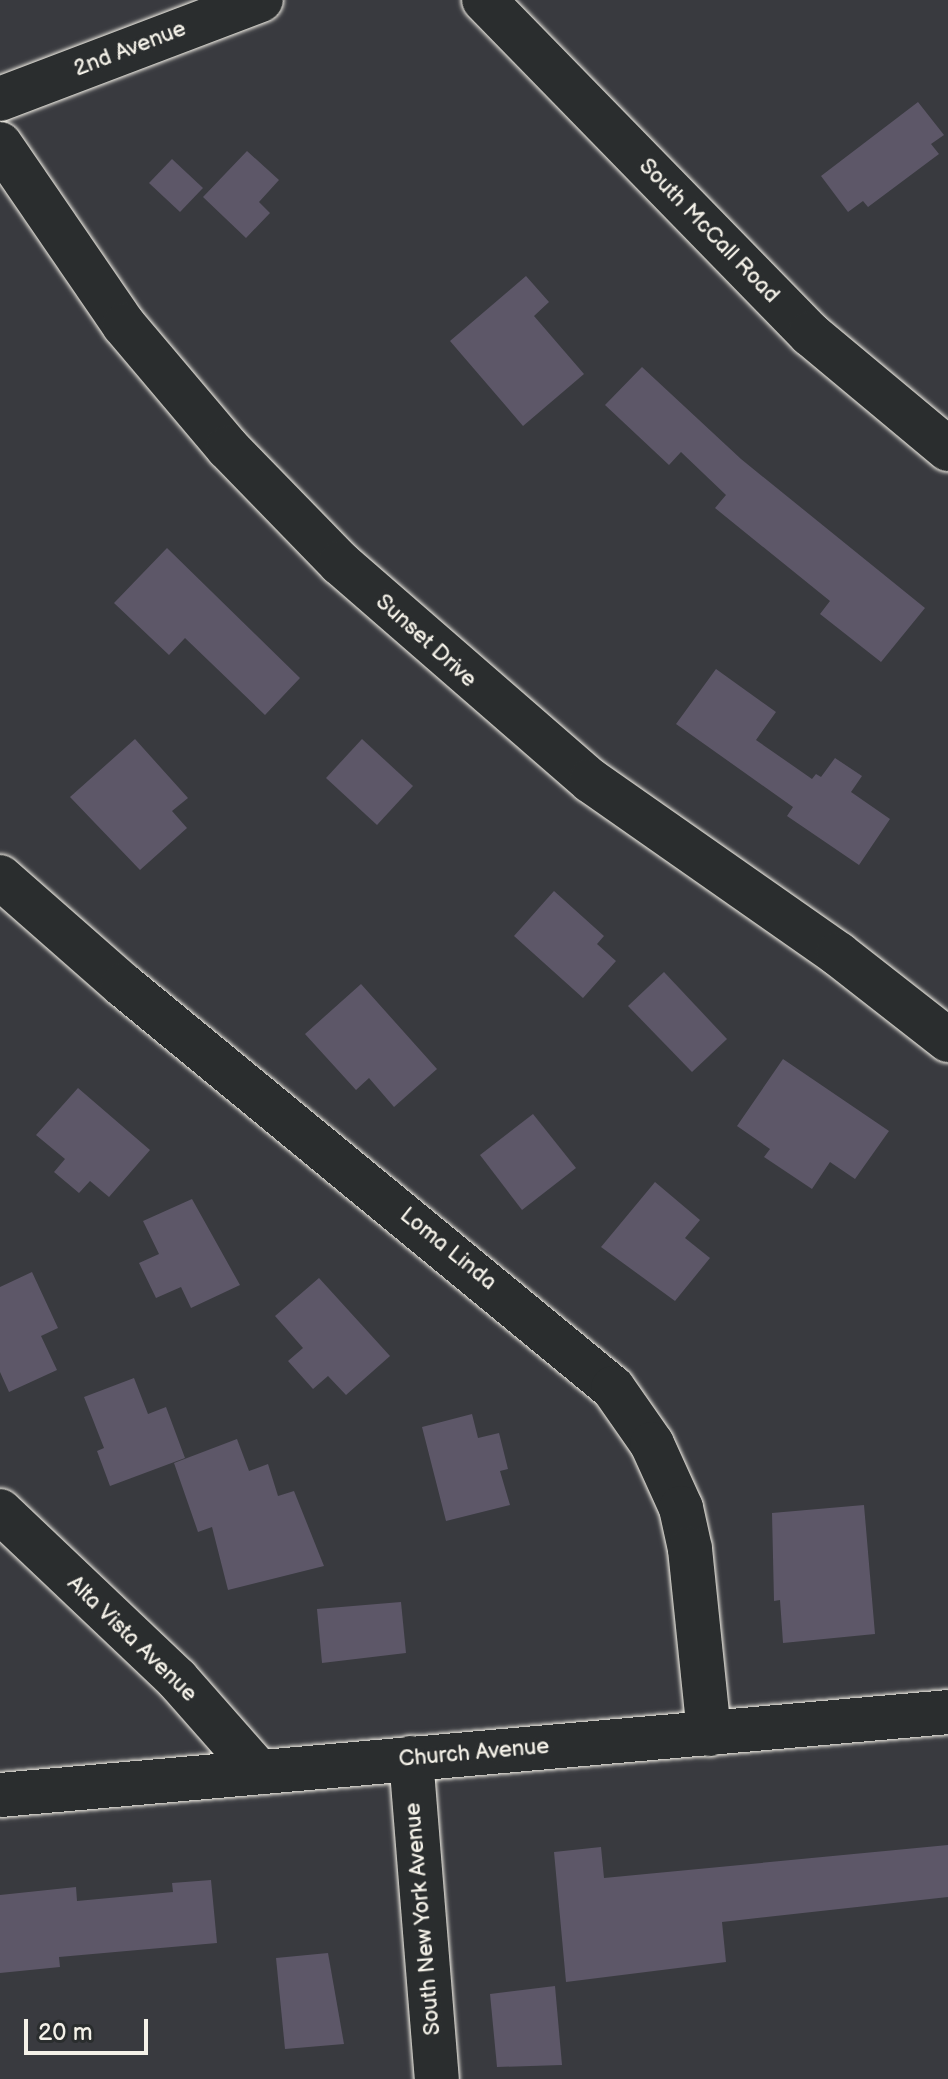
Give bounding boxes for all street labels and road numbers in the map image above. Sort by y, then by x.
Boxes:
street label: 2nd Avenue [70,16,190,82]
street label: South McCall Road [633,153,785,309]
street label: Sunset Drive [370,589,482,693]
street label: Loma Linda [394,1202,502,1296]
street label: Alta Vista Avenue [61,1570,203,1708]
street label: Church Avenue [398,1733,550,1773]
street label: South New York Avenue [400,1801,446,2037]

